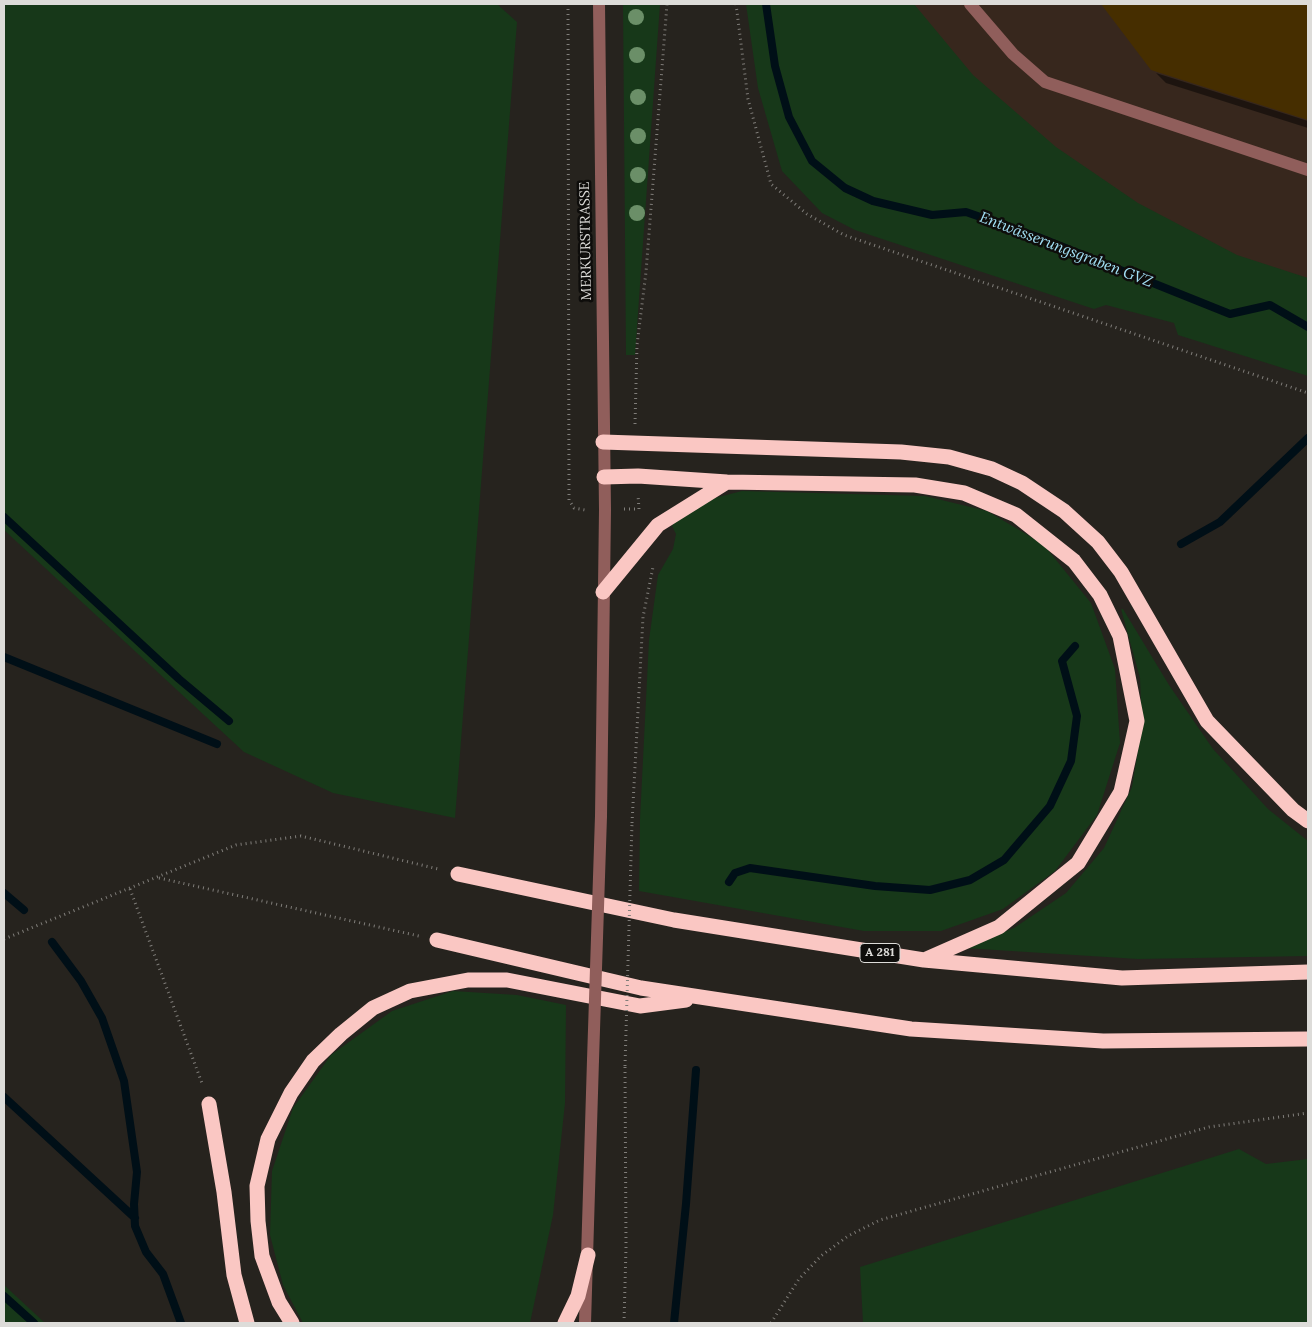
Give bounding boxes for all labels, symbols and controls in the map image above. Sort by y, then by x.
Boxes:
street label: MERKURSTRASSE [577,181,595,301]
water label: Entwässerungsgraben GVZ [977,209,1155,291]
road number: A 281 [860,944,900,962]

